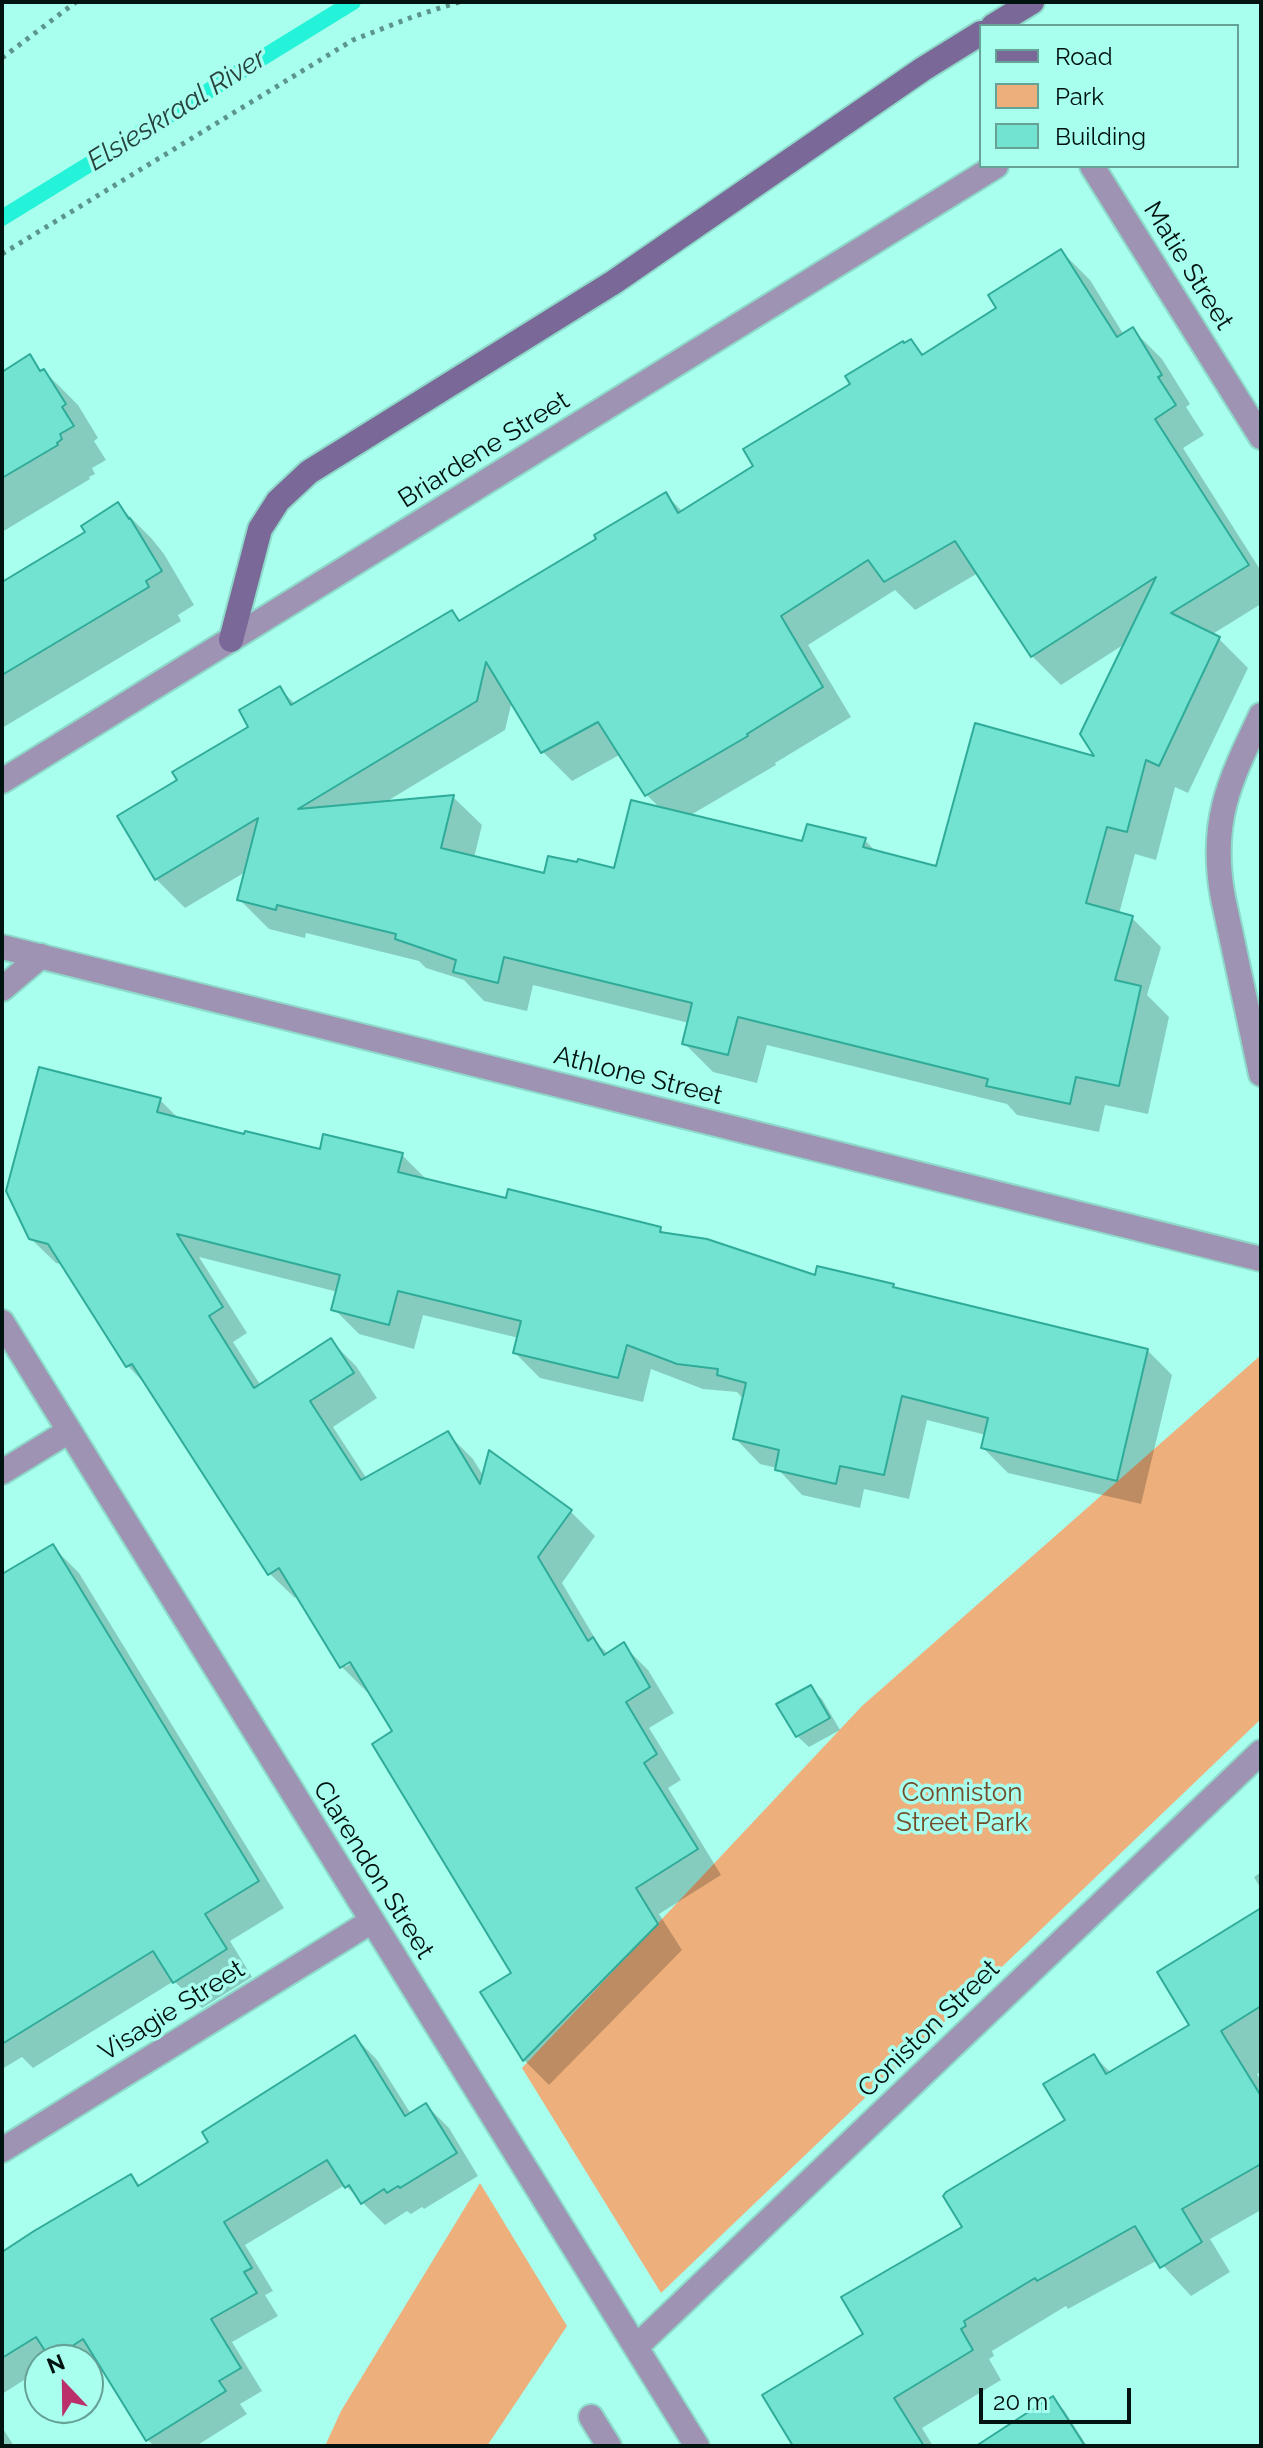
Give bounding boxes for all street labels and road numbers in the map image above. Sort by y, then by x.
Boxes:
street label: Matie Street [1136,196,1240,336]
street label: Briardene Street [393,385,575,515]
street label: Athlone Street [551,1040,725,1112]
street label: Clarendon Street [306,1775,440,1965]
street label: Visagie Street [93,1954,251,2068]
street label: Coniston Street [852,1954,1006,2104]

